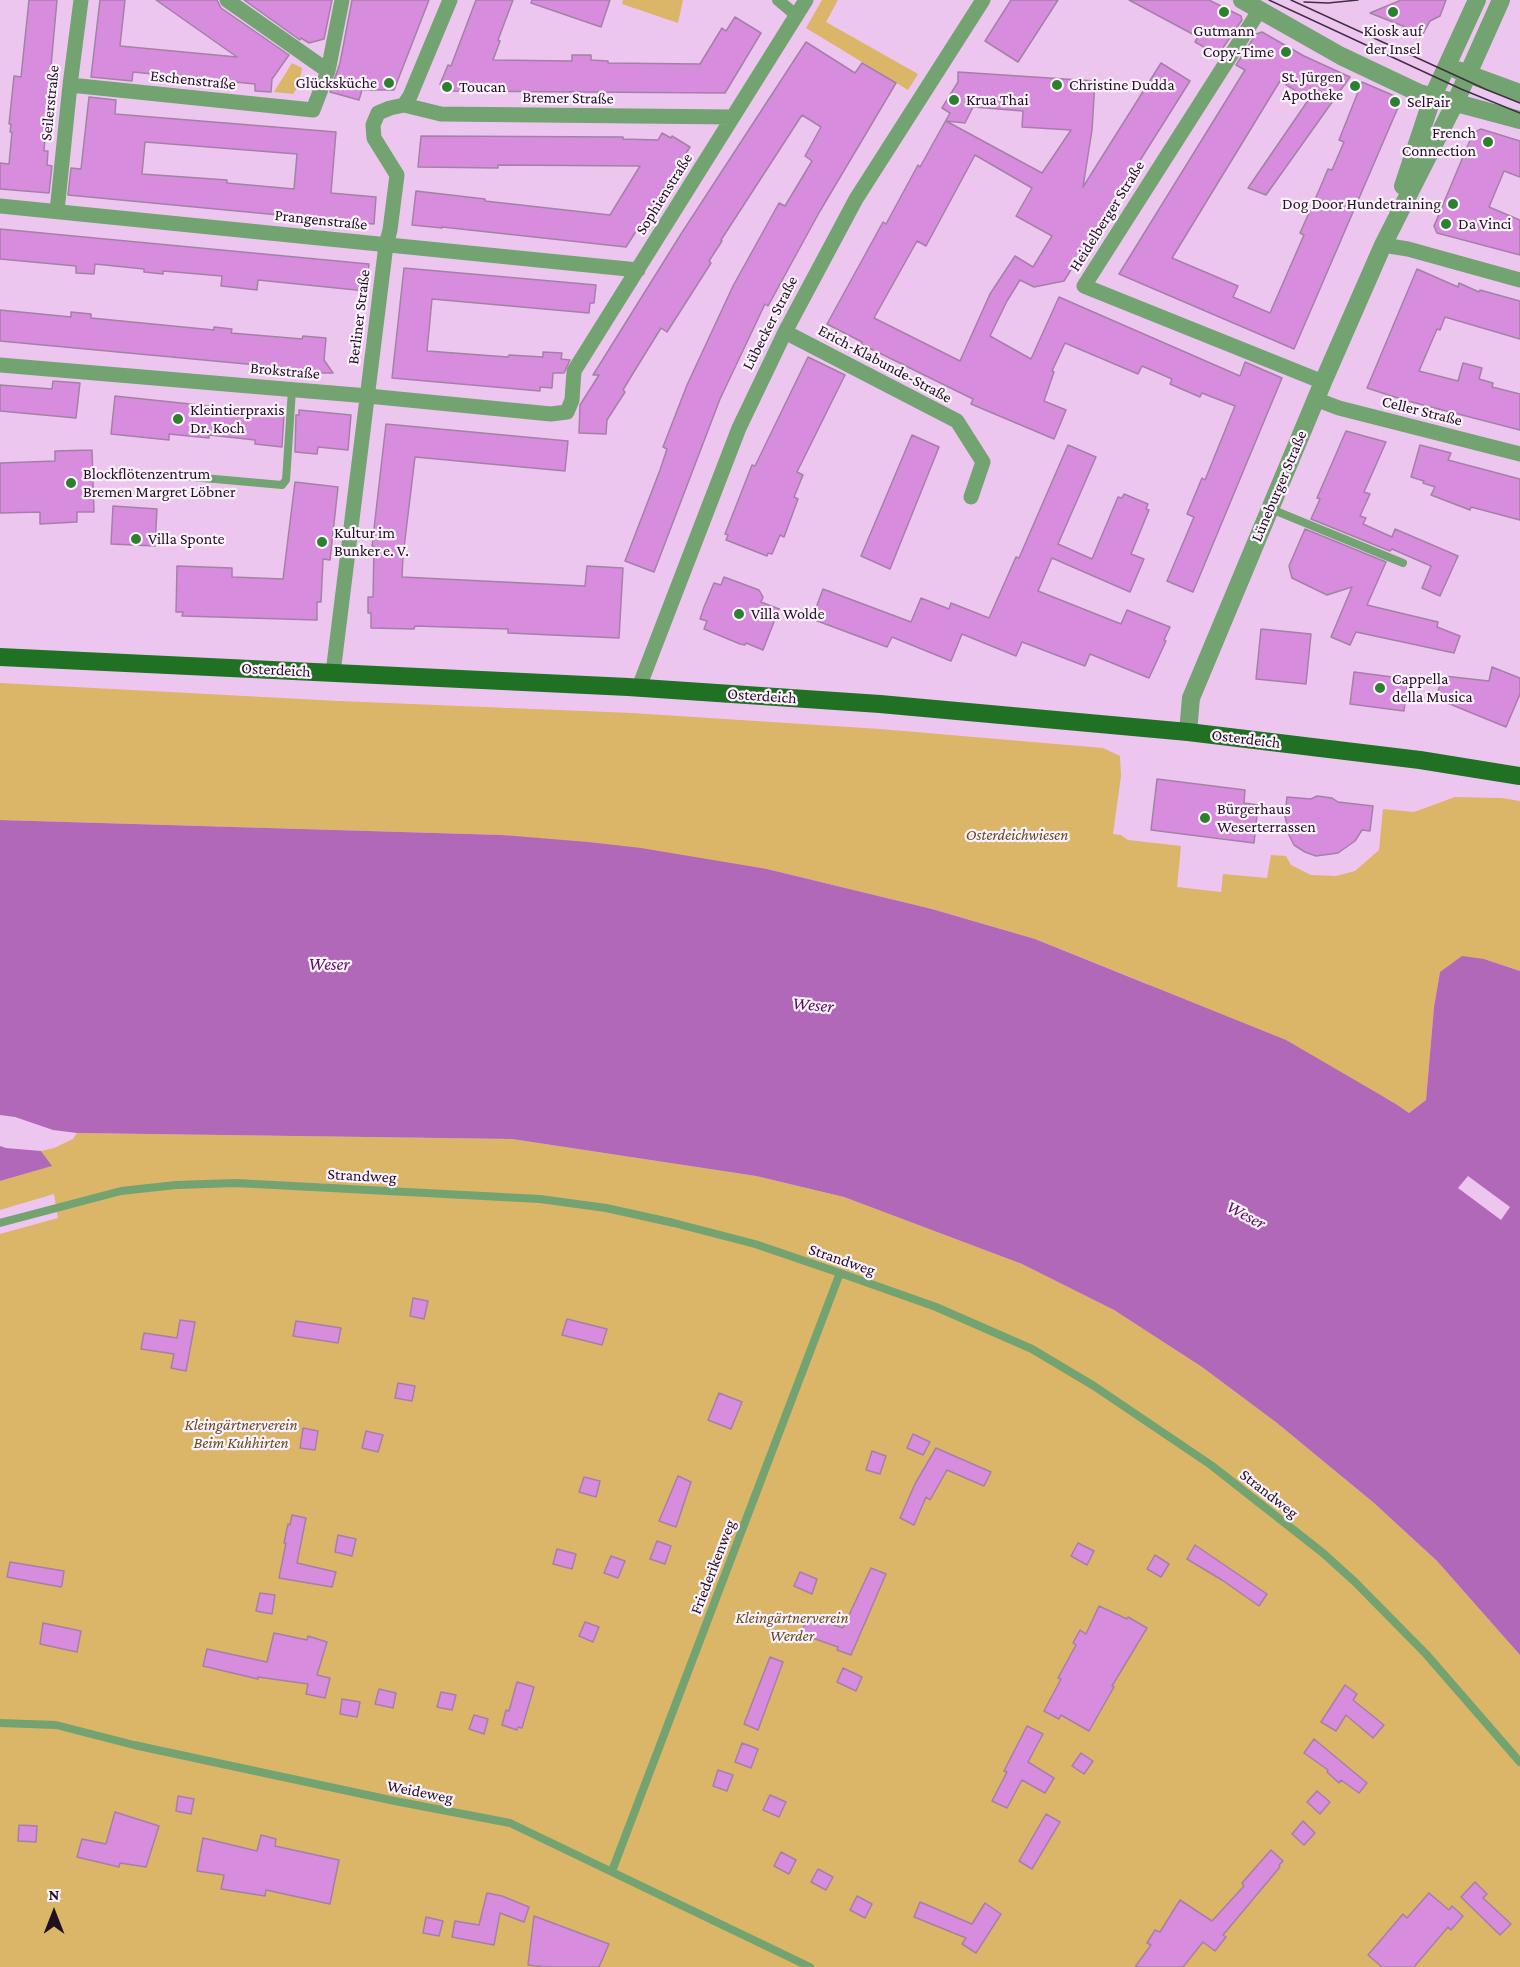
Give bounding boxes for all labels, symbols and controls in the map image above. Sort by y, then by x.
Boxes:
marker: Gutmann [1217,5,1231,19]
marker: Kiosk auf der Insel [1386,5,1400,19]
place label: Gutmann [1193,21,1255,41]
place label: Kiosk auf der Insel [1364,21,1422,59]
place label: Copy-Time [1203,42,1274,62]
marker: Copy-Time [1279,45,1293,59]
street label: Seilerstraße [36,64,64,142]
street label: Eschenstraße [149,66,237,94]
place label: St. Jürgen Apotheke [1282,67,1343,105]
place label: Glücksküche [296,73,377,93]
place label: Christine Dudda [1069,75,1175,95]
marker: Glücksküche [382,76,396,90]
place label: Toucan [459,77,506,97]
marker: Christine Dudda [1050,78,1064,92]
marker: St. Jürgen Apotheke [1348,79,1362,93]
marker: Toucan [440,80,454,94]
street label: Bremer Straße [522,88,614,108]
place label: Krua Thai [966,90,1029,110]
place label: SelFair [1407,92,1451,112]
marker: Krua Thai [947,93,961,107]
marker: SelFair [1388,95,1402,109]
place label: French Connection [1402,123,1476,161]
marker: French Connection [1481,135,1495,149]
street label: Sophienstraße [631,150,697,238]
street label: Heidelberger Straße [1065,157,1149,275]
place label: Dog Door Hundetraining [1282,194,1441,214]
marker: Dog Door Hundetraining [1446,197,1460,211]
street label: Prangenstraße [274,206,368,234]
place label: Da Vinci [1458,214,1512,234]
marker: Da Vinci [1439,217,1453,231]
street label: Berliner Straße [344,268,374,366]
street label: Lübecker Straße [738,273,802,373]
street label: Erich-Klabunde-Straße [815,321,955,407]
street label: Brokstraße [249,358,321,384]
street label: Celler Straße [1380,392,1464,430]
place label: Kleintierpraxis Dr. Koch [190,400,285,438]
marker: Kleintierpraxis Dr. Koch [171,412,185,426]
street label: Lüneburger Straße [1247,428,1311,544]
place label: Blockflötenzentrum Bremen Margret Löbner [83,464,236,502]
marker: Blockflötenzentrum Bremen Margret Löbner [64,476,78,490]
place label: Kultur im Bunker e. V. [334,523,409,561]
place label: Villa Sponte [148,529,225,549]
marker: Villa Sponte [129,532,143,546]
marker: Kultur im Bunker e. V. [315,535,329,549]
place label: Villa Wolde [751,604,824,624]
marker: Villa Wolde [732,607,746,621]
street label: Osterdeich [241,659,311,681]
place label: Cappella della Musica [1392,669,1473,707]
marker: Cappella della Musica [1373,681,1387,695]
street label: Osterdeich [727,684,797,708]
street label: Osterdeich [1210,725,1282,753]
place label: Bürgerhaus Weserterrassen [1217,799,1316,837]
marker: Bürgerhaus Weserterrassen [1198,811,1212,825]
park label: Osterdeichwiesen [966,825,1068,845]
water label: Weser [308,953,350,975]
water label: Weser [792,992,834,1018]
street label: Strandweg [327,1165,397,1187]
water label: Weser [1223,1196,1269,1234]
street label: Strandweg [806,1240,878,1280]
park label: Kleingärtnerverein Beim Kuhhirten [184,1415,298,1453]
street label: Strandweg [1236,1465,1302,1523]
street label: Friederikenweg [686,1517,740,1617]
park label: Kleingärtnerverein Werder [735,1608,849,1646]
street label: Weideweg [385,1776,455,1808]
north arrow [24,1883,84,1943]
text: N [49,1886,59,1903]

